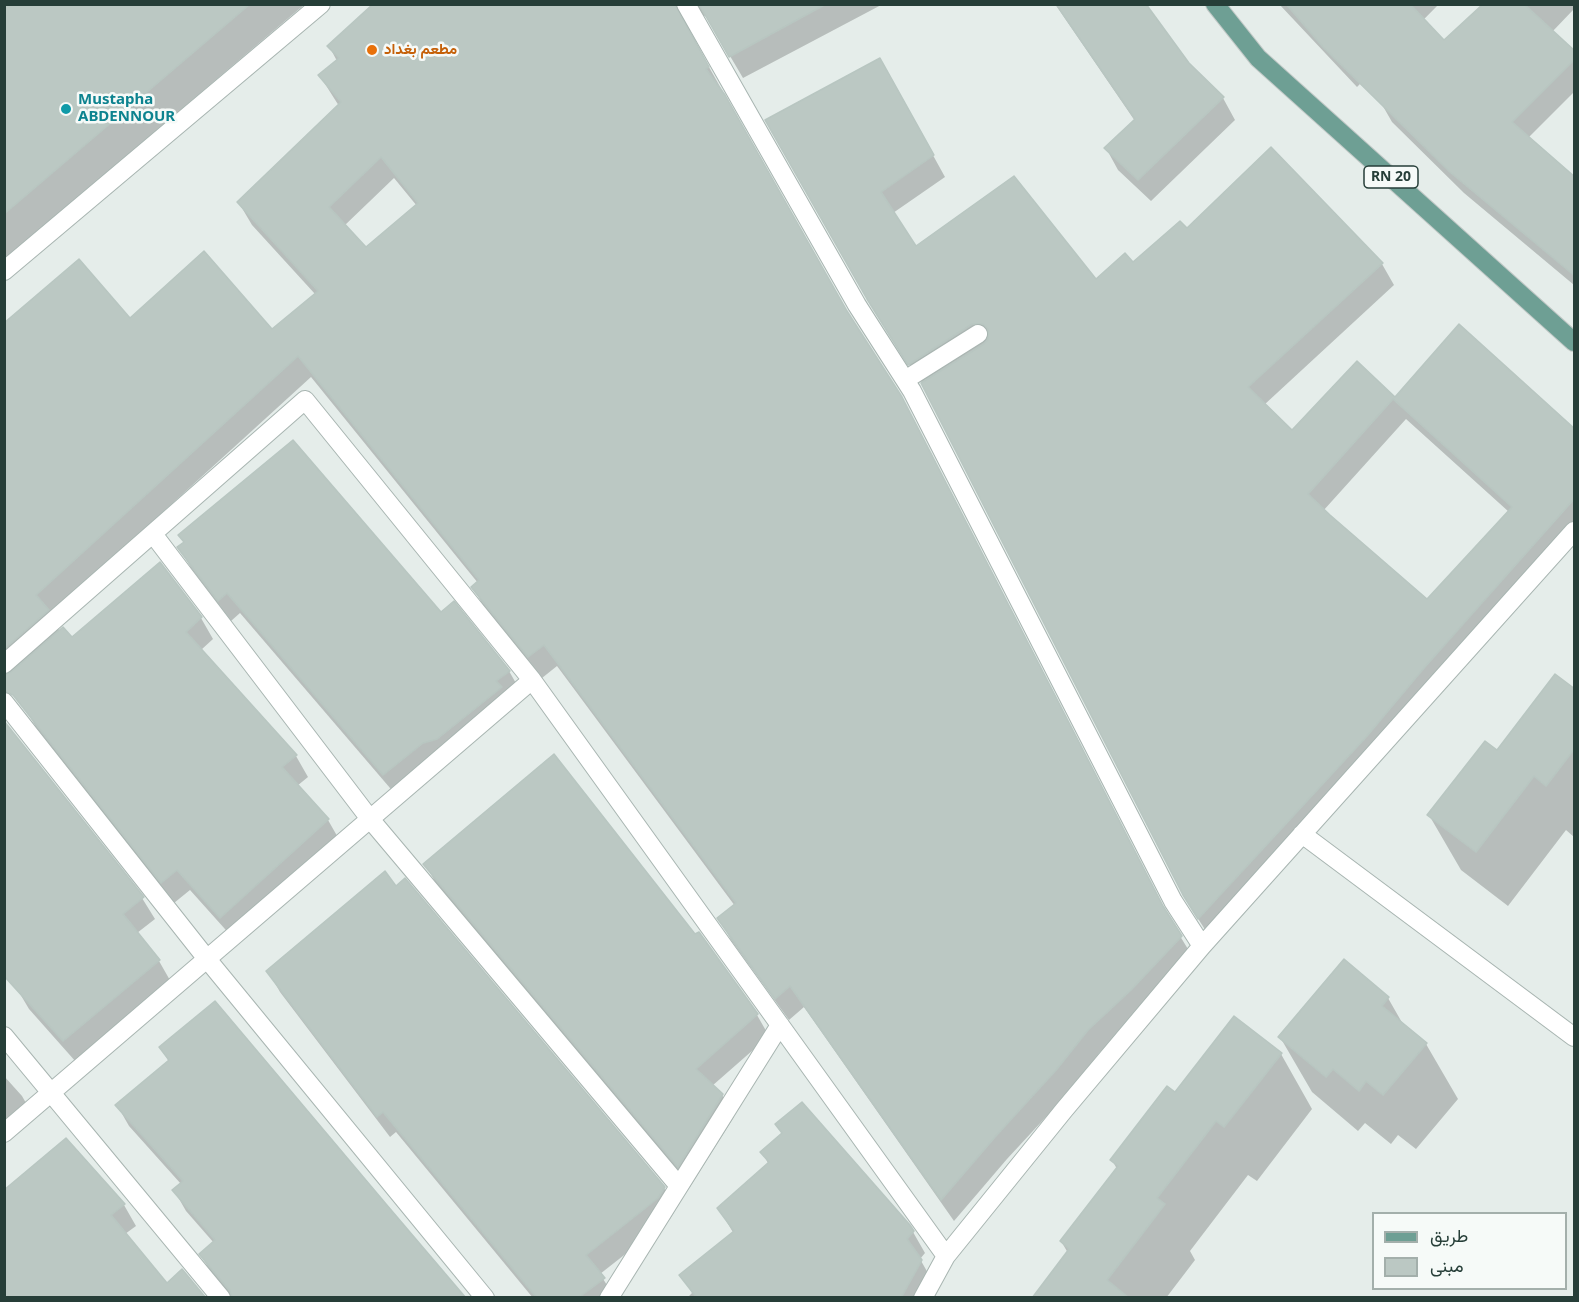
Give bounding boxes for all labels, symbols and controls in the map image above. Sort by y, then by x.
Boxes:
place label: مطعم بغداد [384,41,457,59]
marker: مطعم بغداد [365,43,379,57]
place label: Mustapha ABDENNOUR [78,91,175,126]
marker: Mustapha ABDENNOUR [59,102,73,116]
road number: RN 20 [1364,166,1418,188]
legend [1372,1212,1567,1290]
text: طريق [1430,1223,1468,1247]
text: مبنى [1430,1253,1464,1277]

